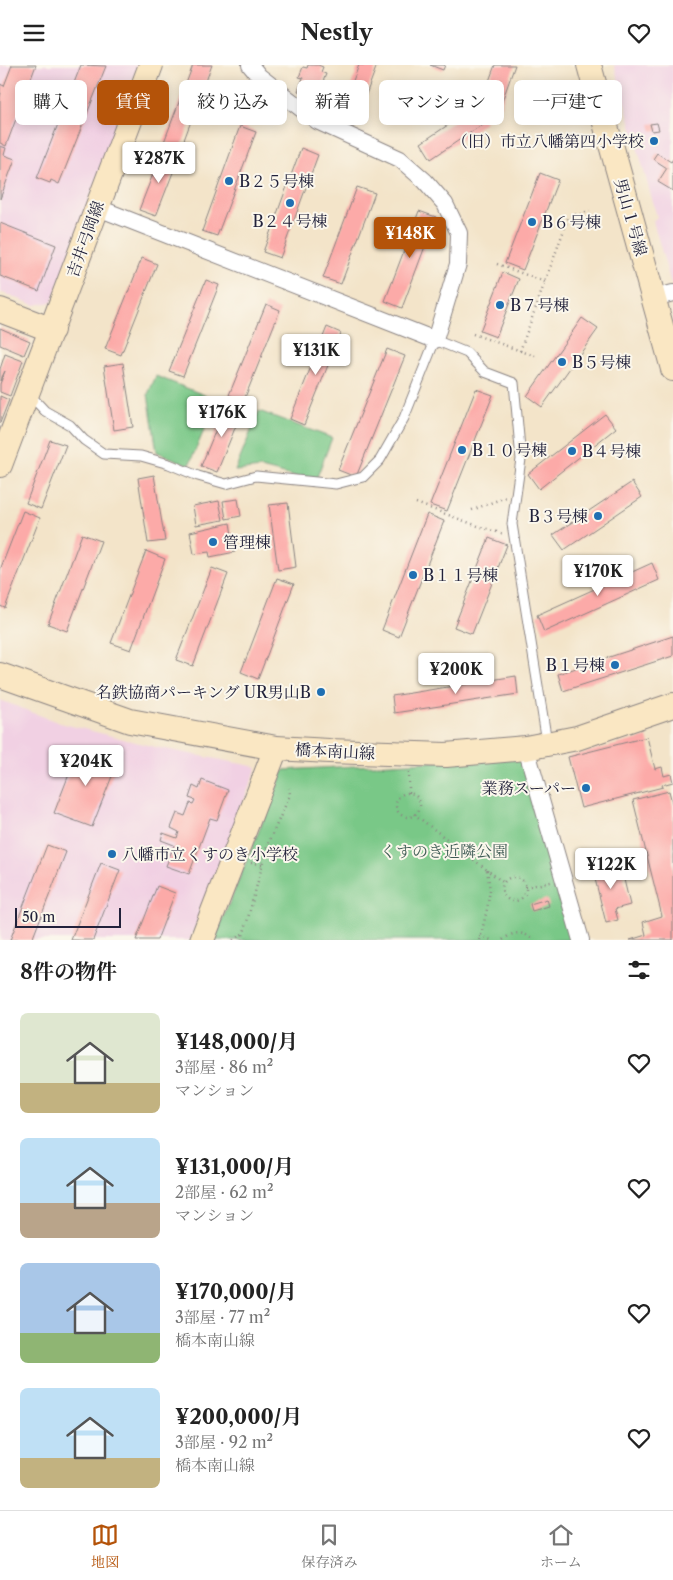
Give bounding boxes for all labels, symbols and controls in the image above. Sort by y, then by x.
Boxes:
icon: menu [20,19,48,47]
text: Nestly [301,19,372,46]
icon: heart [625,19,653,47]
chip: 購入 [15,80,87,125]
chip: 賃貸 [97,80,169,125]
chip: 絞り込み [179,80,287,125]
chip: 新着 [297,80,369,125]
chip: マンション [379,80,504,125]
chip: 一戸建て [514,80,622,125]
place label: （旧）市立八幡第四小学校 [452,131,644,151]
marker: （旧）市立八幡第四小学校 [648,135,660,147]
pin: ¥287K [124,141,194,184]
text: ¥287K [133,148,185,168]
place label: B２５号棟 [239,171,314,191]
marker: B２５号棟 [223,175,235,187]
street label: 男山１号線 [610,176,652,258]
marker: B２４号棟 [284,197,296,209]
street label: 吉井弓岡線 [62,198,108,280]
place label: B２４号棟 [252,211,328,231]
place label: B６号棟 [542,212,601,232]
marker: B６号棟 [526,216,538,228]
pin: ¥148K [375,217,445,259]
text: ¥148K [385,223,435,243]
place label: B７号棟 [510,295,569,315]
marker: B７号棟 [494,299,506,311]
pin: ¥131K [281,333,351,376]
text: ¥131K [292,340,340,360]
place label: B５号棟 [572,352,631,372]
marker: B５号棟 [556,356,568,368]
pin: ¥176K [187,395,257,438]
text: ¥176K [198,402,246,422]
place label: B１０号棟 [472,440,547,460]
place label: B４号棟 [582,441,641,461]
marker: B１０号棟 [456,444,468,456]
marker: B４号棟 [566,445,578,457]
place label: B３号棟 [529,506,588,526]
marker: B３号棟 [592,510,604,522]
place label: 管理棟 [223,532,271,552]
marker: 管理棟 [207,536,219,548]
pin: ¥170K [563,555,633,597]
text: ¥170K [573,561,623,581]
place label: B１１号棟 [423,565,498,585]
marker: B１１号棟 [407,569,419,581]
pin: ¥200K [421,653,491,695]
place label: B１号棟 [546,655,605,675]
text: ¥200K [429,659,483,679]
marker: B１号棟 [609,659,621,671]
place label: 名鉄協商パーキング UR男山B [96,682,311,702]
marker: 名鉄協商パーキング UR男山B [315,686,327,698]
street label: 橋本南山線 [295,739,375,763]
pin: ¥204K [51,745,121,787]
text: ¥204K [60,751,112,771]
place label: 業務スーパー [482,778,576,798]
marker: 業務スーパー [580,782,592,794]
park label: くすのき近隣公園 [380,841,508,861]
place label: 八幡市立くすのき小学校 [122,844,298,864]
pin: ¥122K [576,847,646,890]
marker: 八幡市立くすのき小学校 [106,848,118,860]
text: ¥122K [586,854,636,874]
scale bar [15,905,121,928]
text: 50 m [22,908,55,926]
icon: filters [625,956,653,984]
text: 8件の物件 [20,959,117,984]
text: ¥148,000/月 [175,1029,298,1054]
icon: home [60,1033,120,1093]
icon: heart [625,1049,653,1077]
text: 3部屋 · 86 m² [175,1057,273,1077]
text: マンション [175,1080,254,1100]
text: ¥131,000/月 [175,1154,294,1179]
icon: home [60,1158,120,1218]
icon: heart [625,1174,653,1202]
text: 2部屋 · 62 m² [175,1182,274,1202]
text: マンション [175,1205,254,1225]
text: ¥170,000/月 [175,1279,297,1304]
icon: home [60,1283,120,1343]
icon: heart [625,1299,653,1327]
text: 3部屋 · 77 m² [175,1307,270,1327]
text: 橋本南山線 [175,1330,255,1350]
text: ¥200,000/月 [175,1404,302,1429]
icon: home [60,1408,120,1468]
icon: heart [625,1424,653,1452]
text: 3部屋 · 92 m² [175,1432,273,1452]
text: 橋本南山線 [175,1455,255,1475]
tab: 地図 [91,1521,119,1571]
tab: 保存済み [301,1521,357,1571]
tab: ホーム [540,1521,582,1571]

